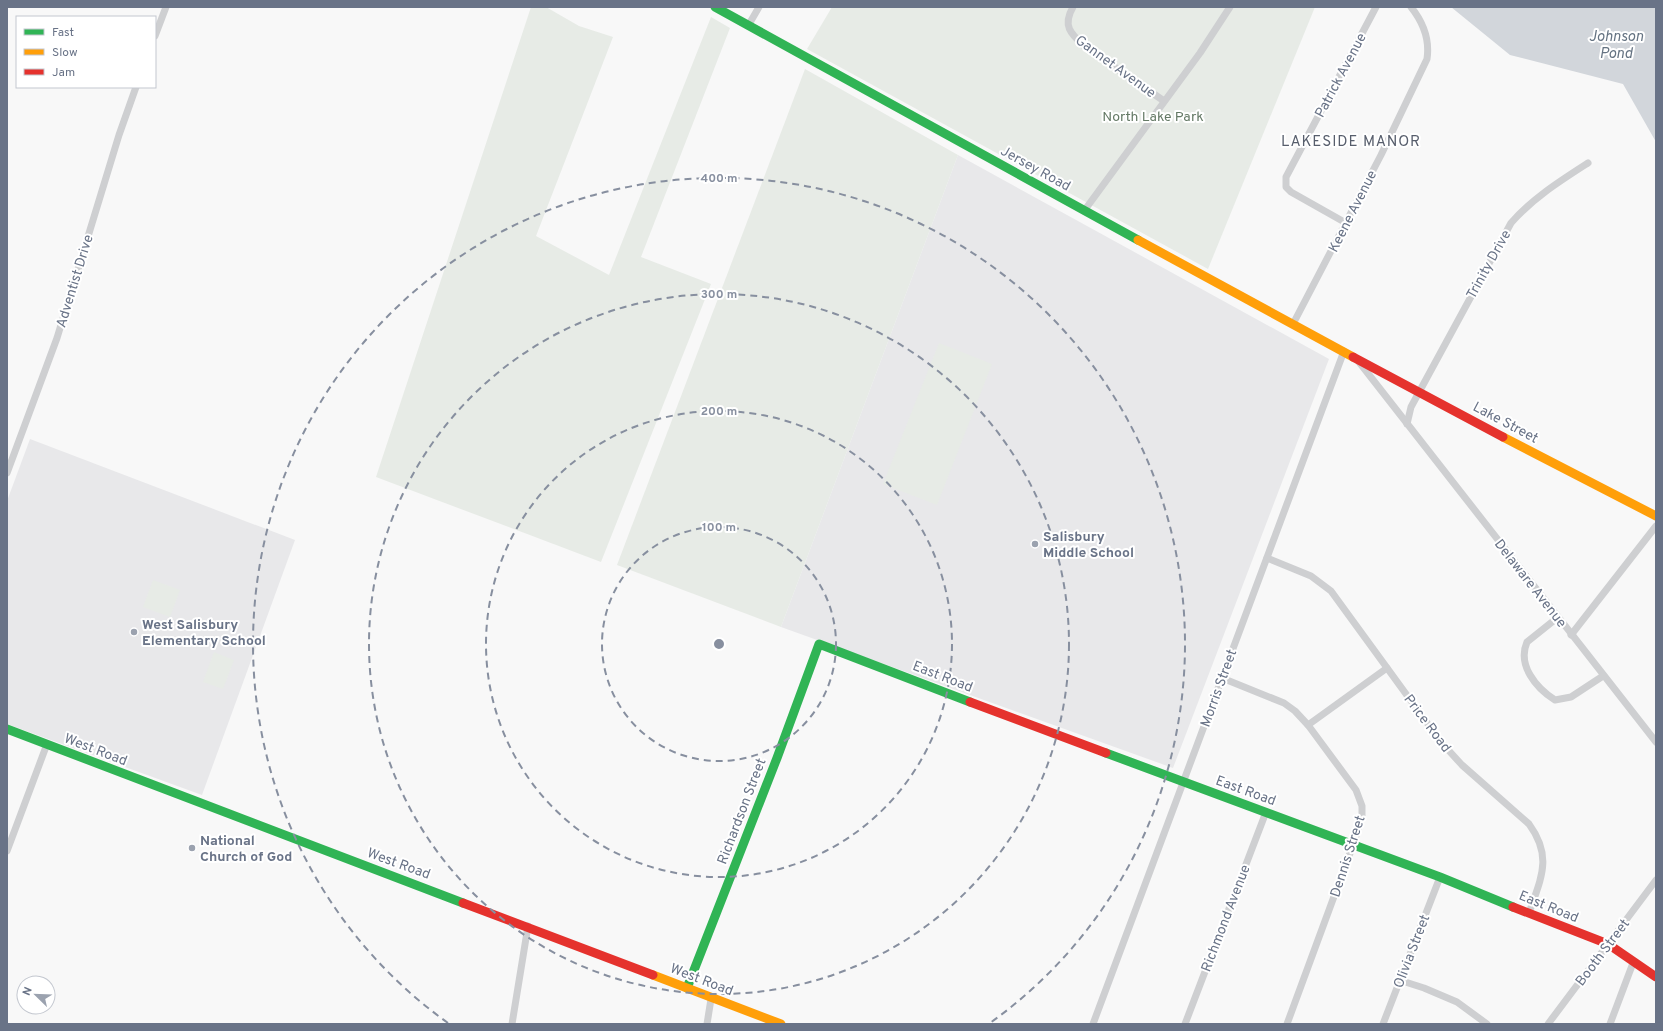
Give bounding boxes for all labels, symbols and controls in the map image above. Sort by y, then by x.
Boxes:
legend [16,16,156,88]
text: Fast [52,25,74,41]
water label: Johnson Pond [1589,28,1643,64]
street label: Patrick Avenue [1312,31,1371,121]
street label: Gannet Avenue [1071,32,1159,102]
text: Slow [52,45,78,61]
text: Jam [52,65,75,81]
park label: North Lake Park [1102,109,1204,126]
district label: LAKESIDE MANOR [1281,133,1421,152]
street label: Jersey Road [997,143,1073,196]
street label: Keene Avenue [1325,168,1381,255]
text: 400 m [700,171,738,187]
street label: Trinity Drive [1463,227,1515,302]
street label: Adventist Drive [53,233,98,330]
text: 300 m [701,287,737,303]
street label: Lake Street [1470,399,1541,448]
text: 200 m [701,404,737,420]
text: 100 m [702,520,736,536]
place label: Salisbury Middle School [1043,529,1134,562]
street label: Delaware Avenue [1490,536,1570,631]
marker: Salisbury Middle School [1030,539,1040,549]
place label: West Salisbury Elementary School [142,617,266,650]
marker: West Salisbury Elementary School [129,627,139,637]
centre of rings [712,637,726,651]
street label: Morris Street [1197,647,1241,730]
street label: East Road [910,658,975,697]
street label: Price Road [1400,692,1454,756]
street label: West Road [61,731,129,770]
street label: Richardson Street [714,756,770,867]
street label: East Road [1213,773,1278,810]
street label: Dennis Street [1327,813,1370,900]
place label: National Church of God [200,833,292,866]
marker: National Church of God [187,843,197,853]
street label: West Road [364,845,433,884]
street label: Richmond Avenue [1198,863,1255,974]
street label: East Road [1516,888,1581,927]
street label: Olivia Street [1391,912,1434,991]
street label: Booth Street [1572,916,1634,990]
street label: West Road [667,961,735,1000]
north arrow [16,975,56,1015]
text: N [20,985,36,998]

